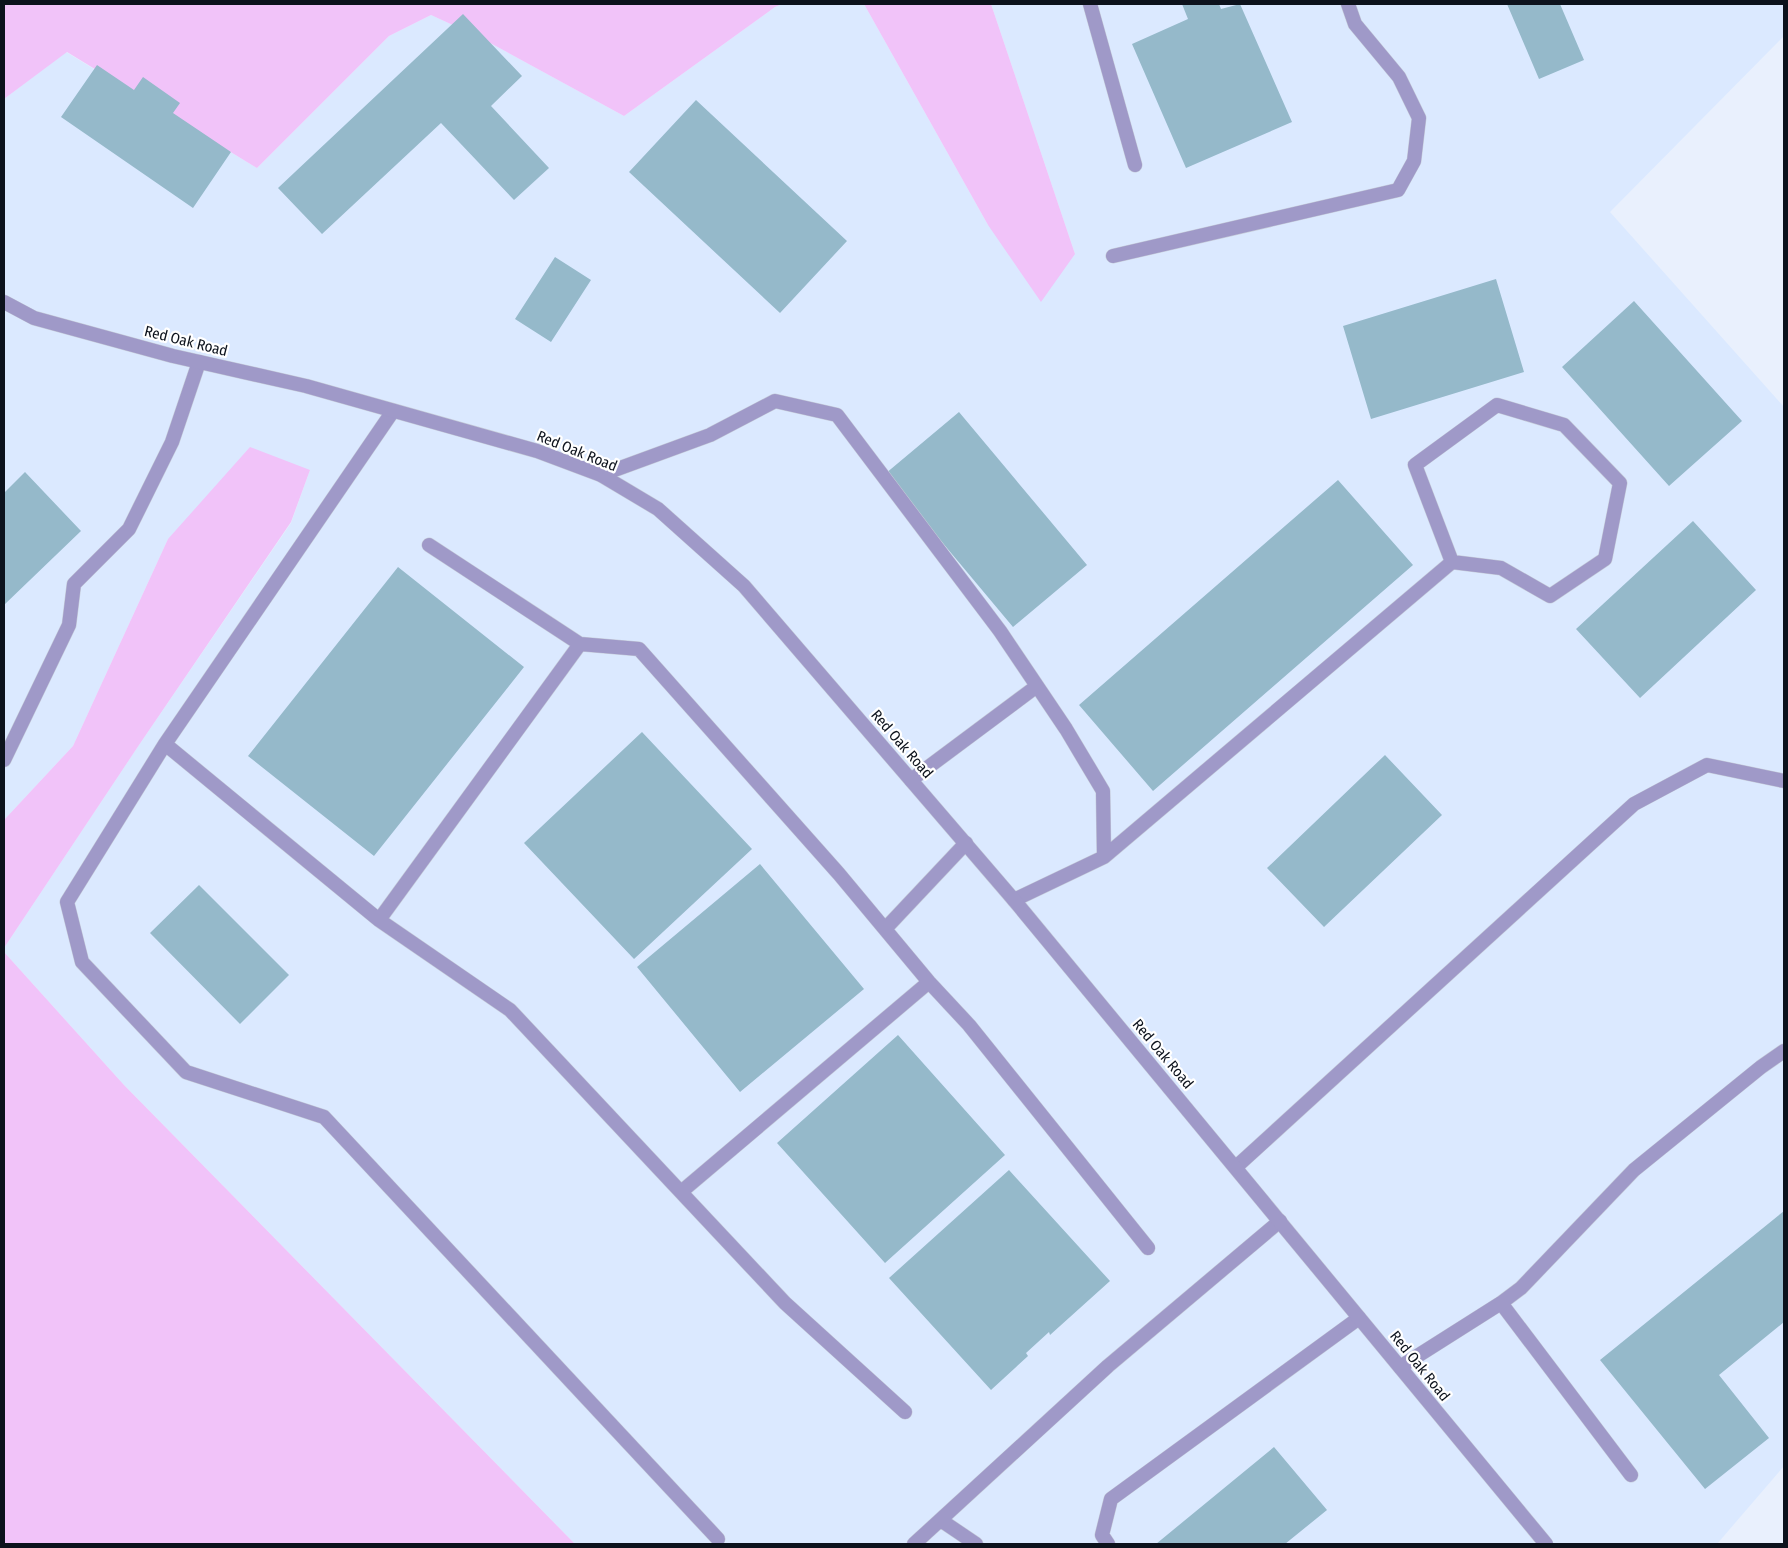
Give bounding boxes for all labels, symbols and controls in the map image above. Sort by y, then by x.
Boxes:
street label: Red Oak Road [143,322,229,360]
street label: Red Oak Road [534,427,620,475]
street label: Red Oak Road [867,706,937,782]
street label: Red Oak Road [1129,1016,1197,1092]
street label: Red Oak Road [1386,1327,1454,1405]

